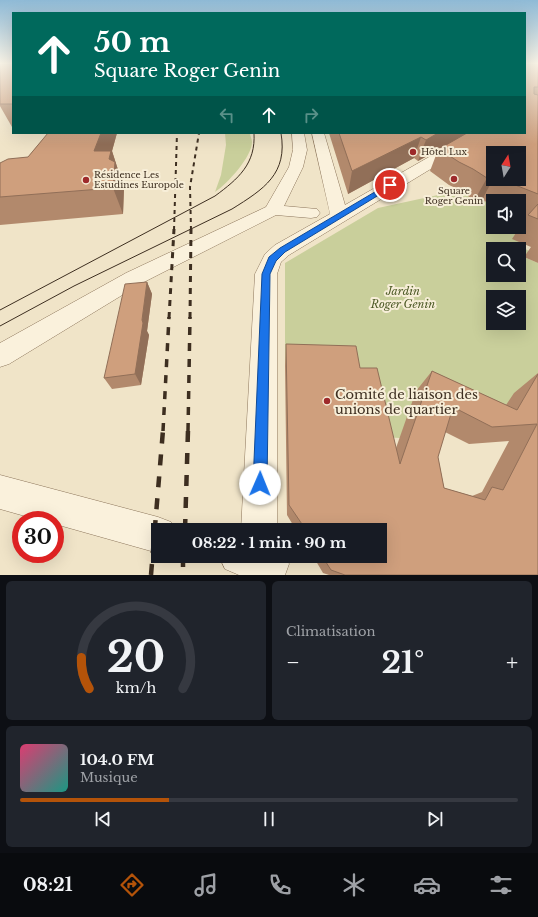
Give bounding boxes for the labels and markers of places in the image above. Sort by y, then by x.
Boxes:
place label: Hôtel Lux [421,146,468,157]
marker: Hôtel Lux [408,147,418,157]
pin [373,168,407,202]
place label: Résidence Les Estudines Europole [94,169,184,190]
marker: Square Roger Genin [449,174,459,184]
marker: Résidence Les Estudines Europole [81,175,91,185]
place label: Square Roger Genin [425,185,483,206]
place label: Comité de liaison des unions de quartier [335,386,478,418]
marker: Comité de liaison des unions de quartier [322,396,332,406]

